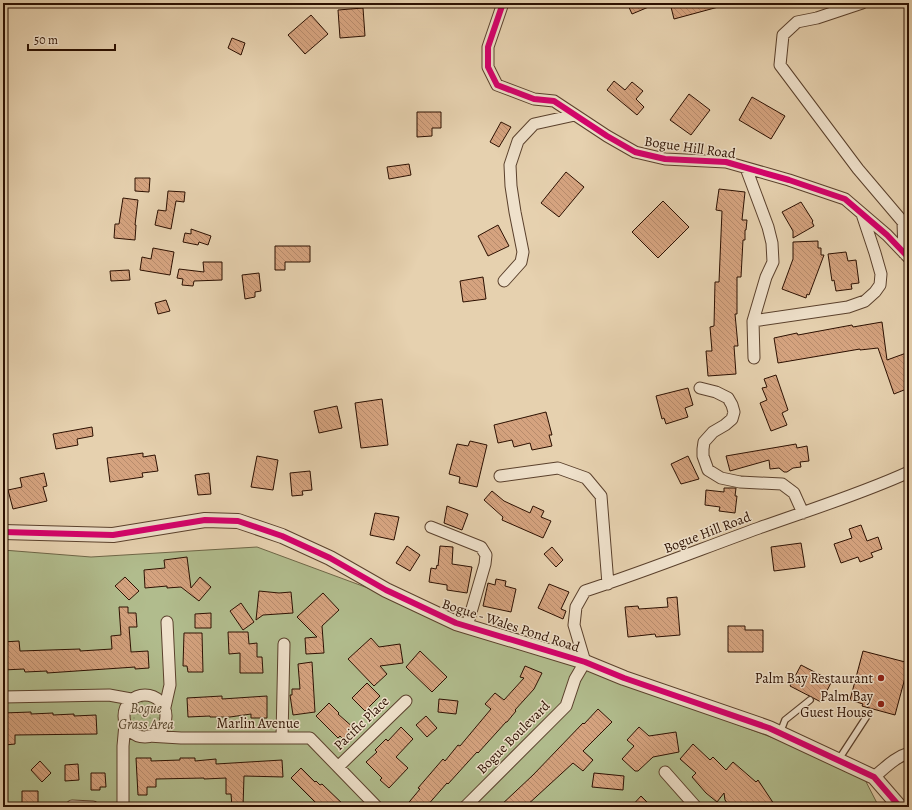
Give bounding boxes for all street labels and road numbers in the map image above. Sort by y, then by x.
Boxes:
street label: Bogue Hill Road [643,132,737,163]
street label: Bogue Hill Road [661,507,754,558]
street label: Bogue - Wales Pond Road [439,594,583,657]
street label: Pacific Place [329,692,393,755]
street label: Bogue Boulevard [473,696,555,778]
street label: Marlin Avenue [216,714,300,733]

